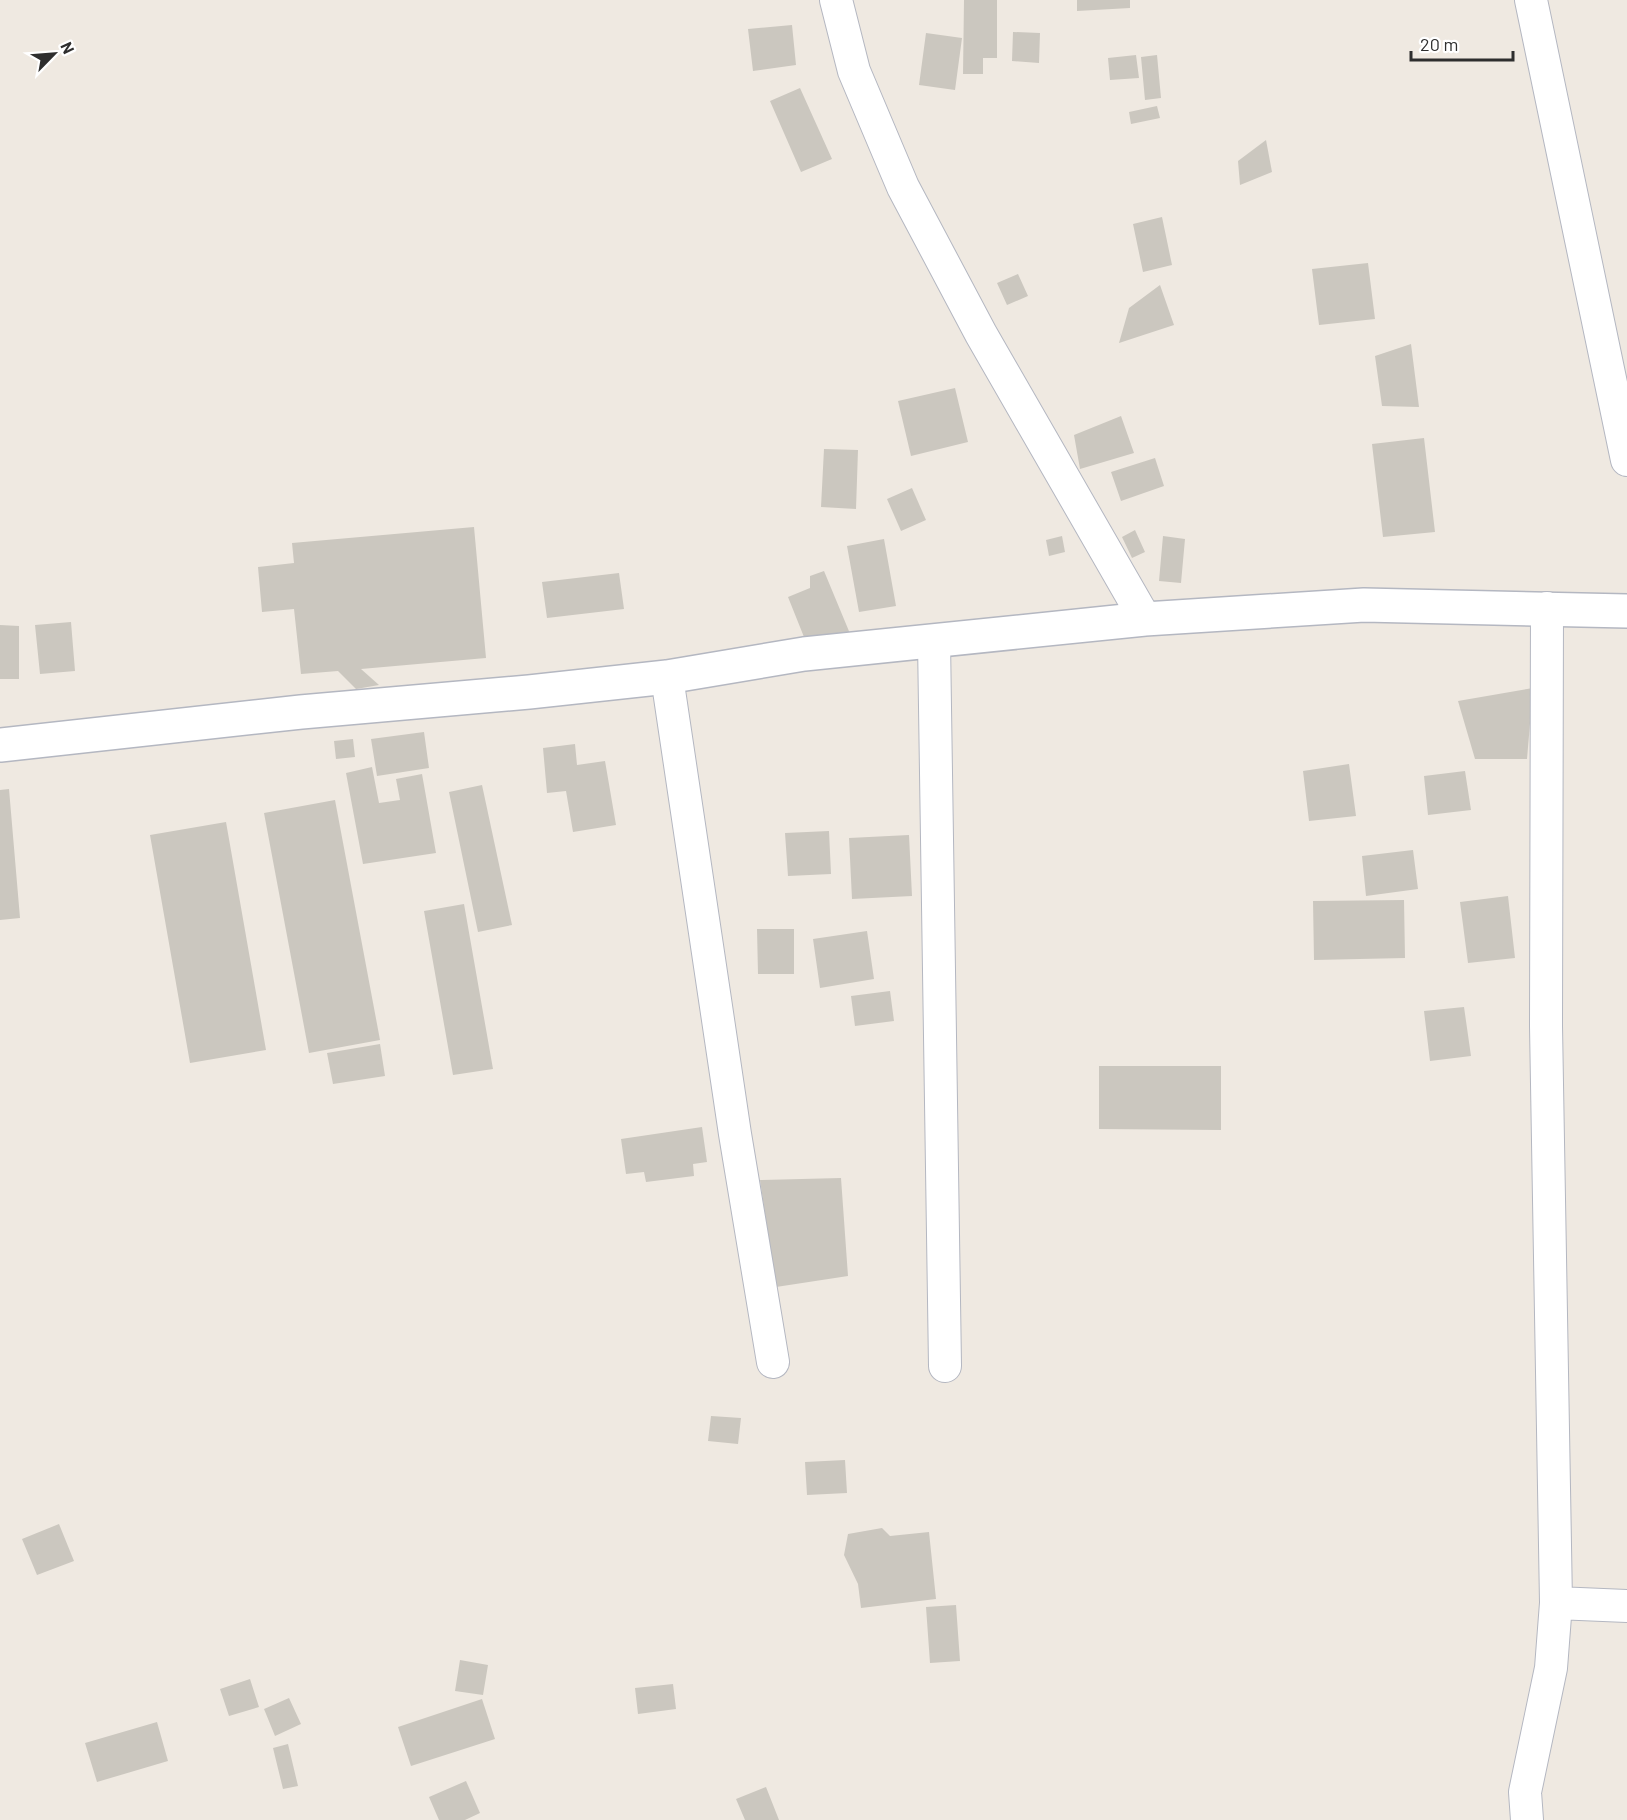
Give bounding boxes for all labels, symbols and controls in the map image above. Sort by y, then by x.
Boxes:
north arrow [24,24,84,84]
scale bar [1411,24,1513,62]
text: 20 m [1420,33,1458,55]
text: N [57,39,79,56]

